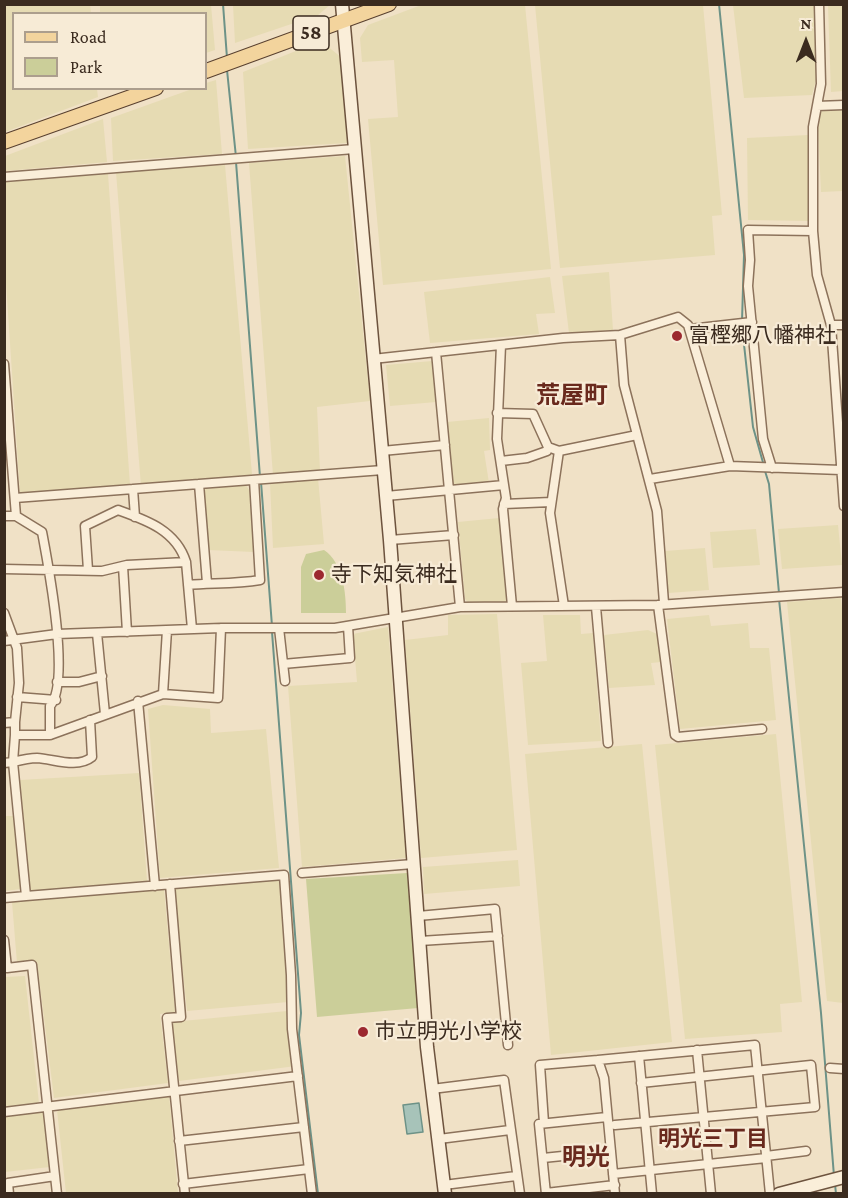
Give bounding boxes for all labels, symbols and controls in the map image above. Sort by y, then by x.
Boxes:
legend [12,12,207,90]
north arrow [776,12,836,72]
text: N [801,15,811,32]
road number: 58 [293,16,329,50]
text: Road [70,27,107,47]
text: Park [70,57,102,77]
place label: 富樫郷八幡神社 [689,323,836,349]
marker: 富樫郷八幡神社 [670,329,684,343]
district label: 荒屋町 [536,382,608,410]
place label: 寺下知気神社 [331,562,457,588]
marker: 寺下知気神社 [312,568,326,582]
place label: 市立明光小学校 [375,1019,522,1045]
marker: 市立明光小学校 [356,1025,370,1039]
district label: 明光三丁目 [658,1126,768,1152]
district label: 明光 [562,1144,610,1172]

